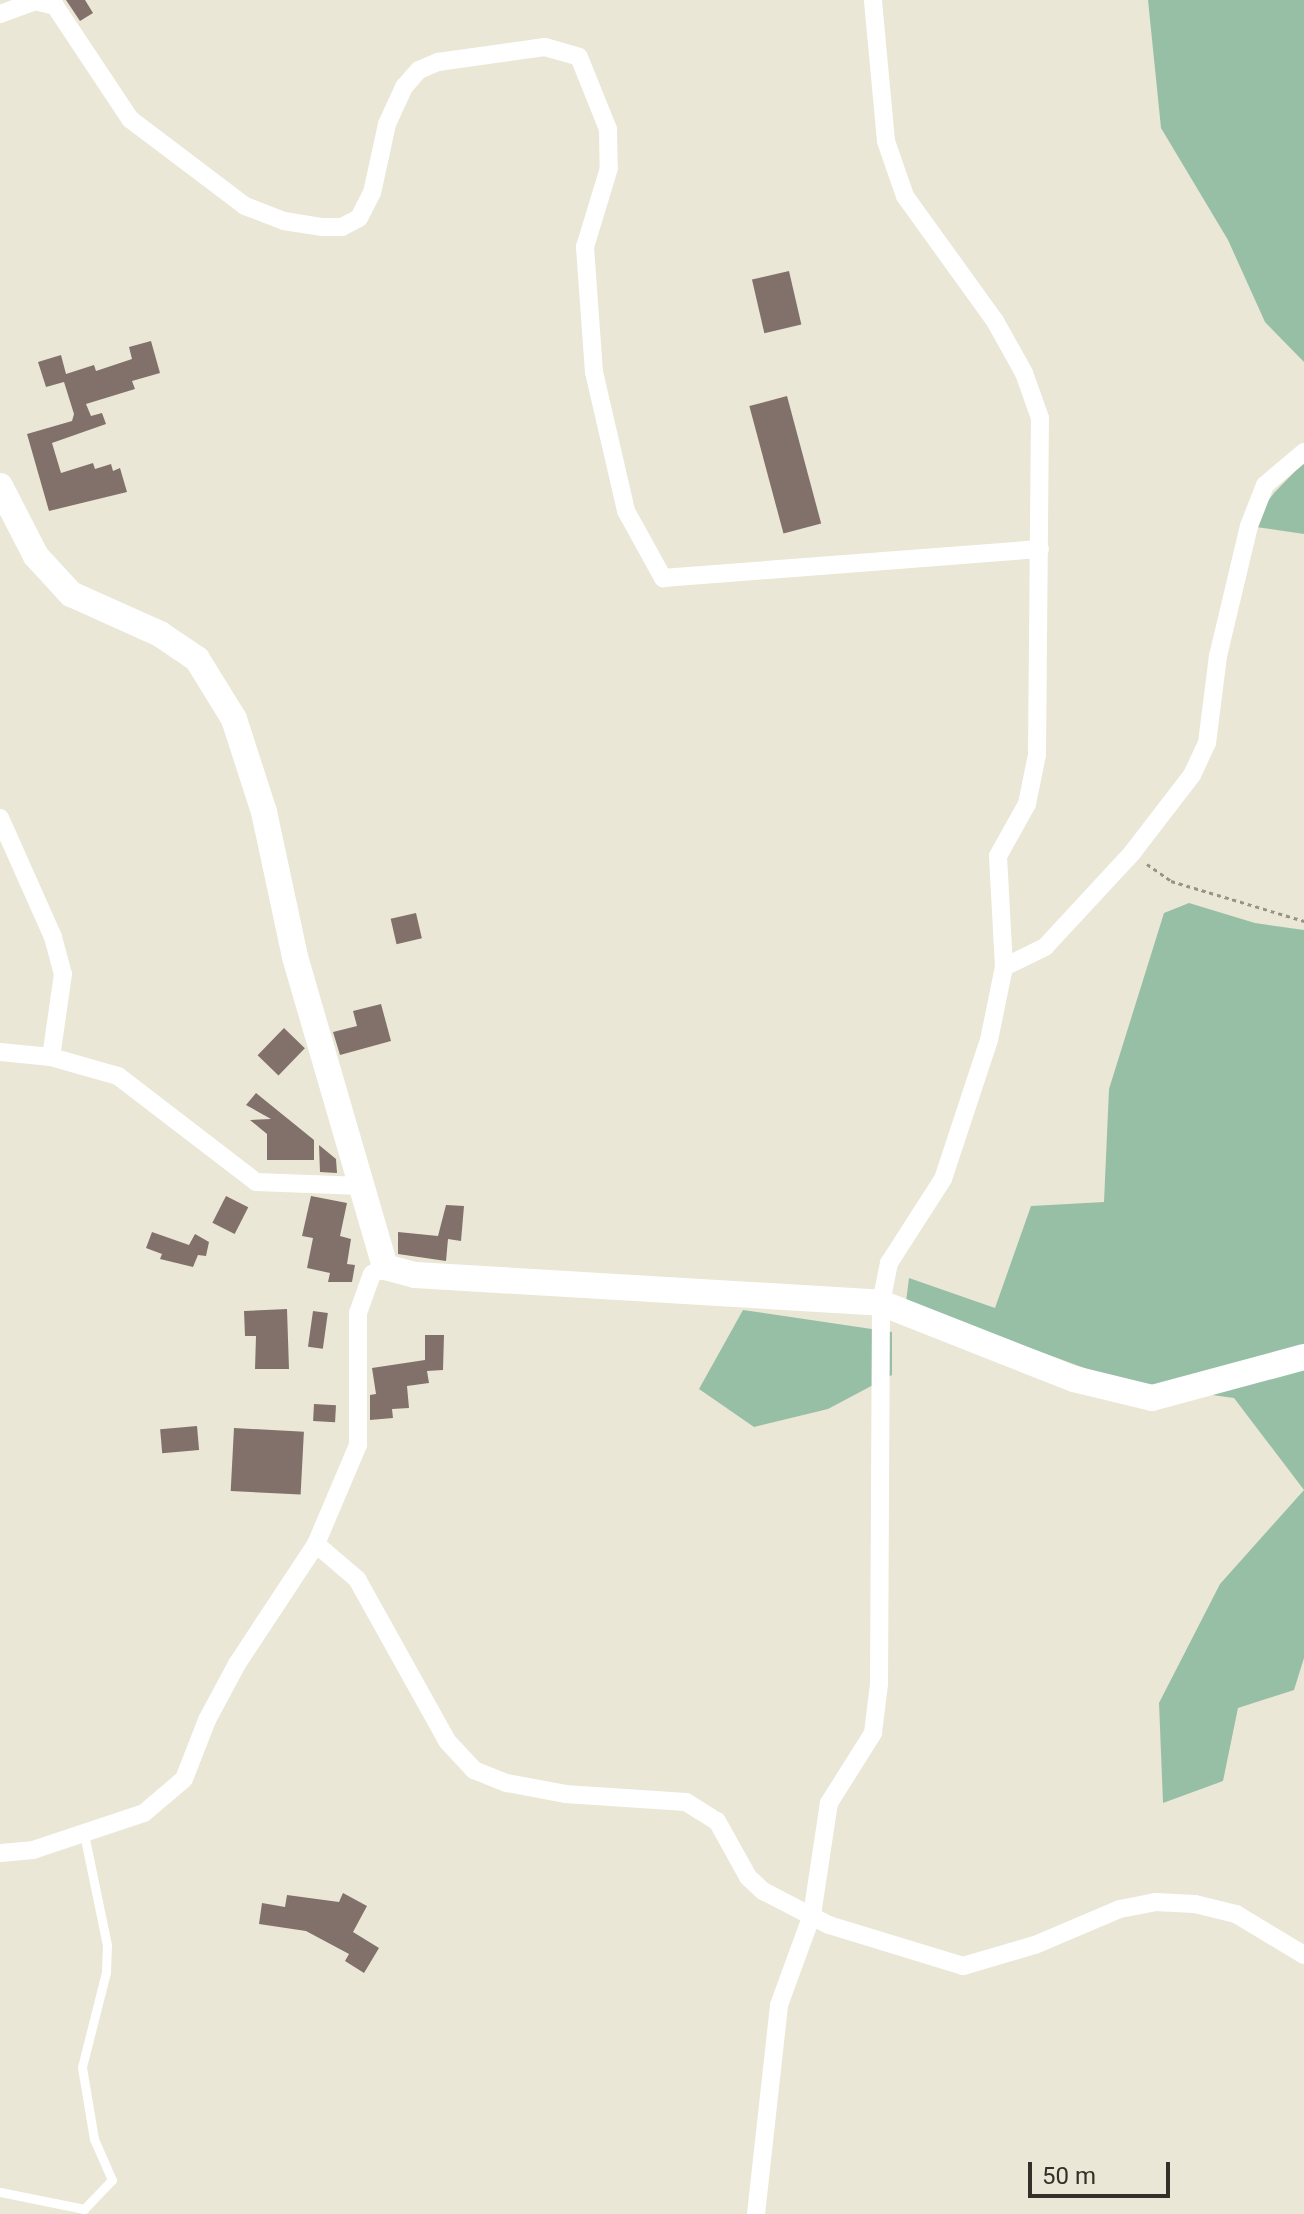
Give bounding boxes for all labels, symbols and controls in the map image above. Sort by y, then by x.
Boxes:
scale bar [1032,2146,1174,2196]
text: 50 m [1042,2162,1096,2190]

